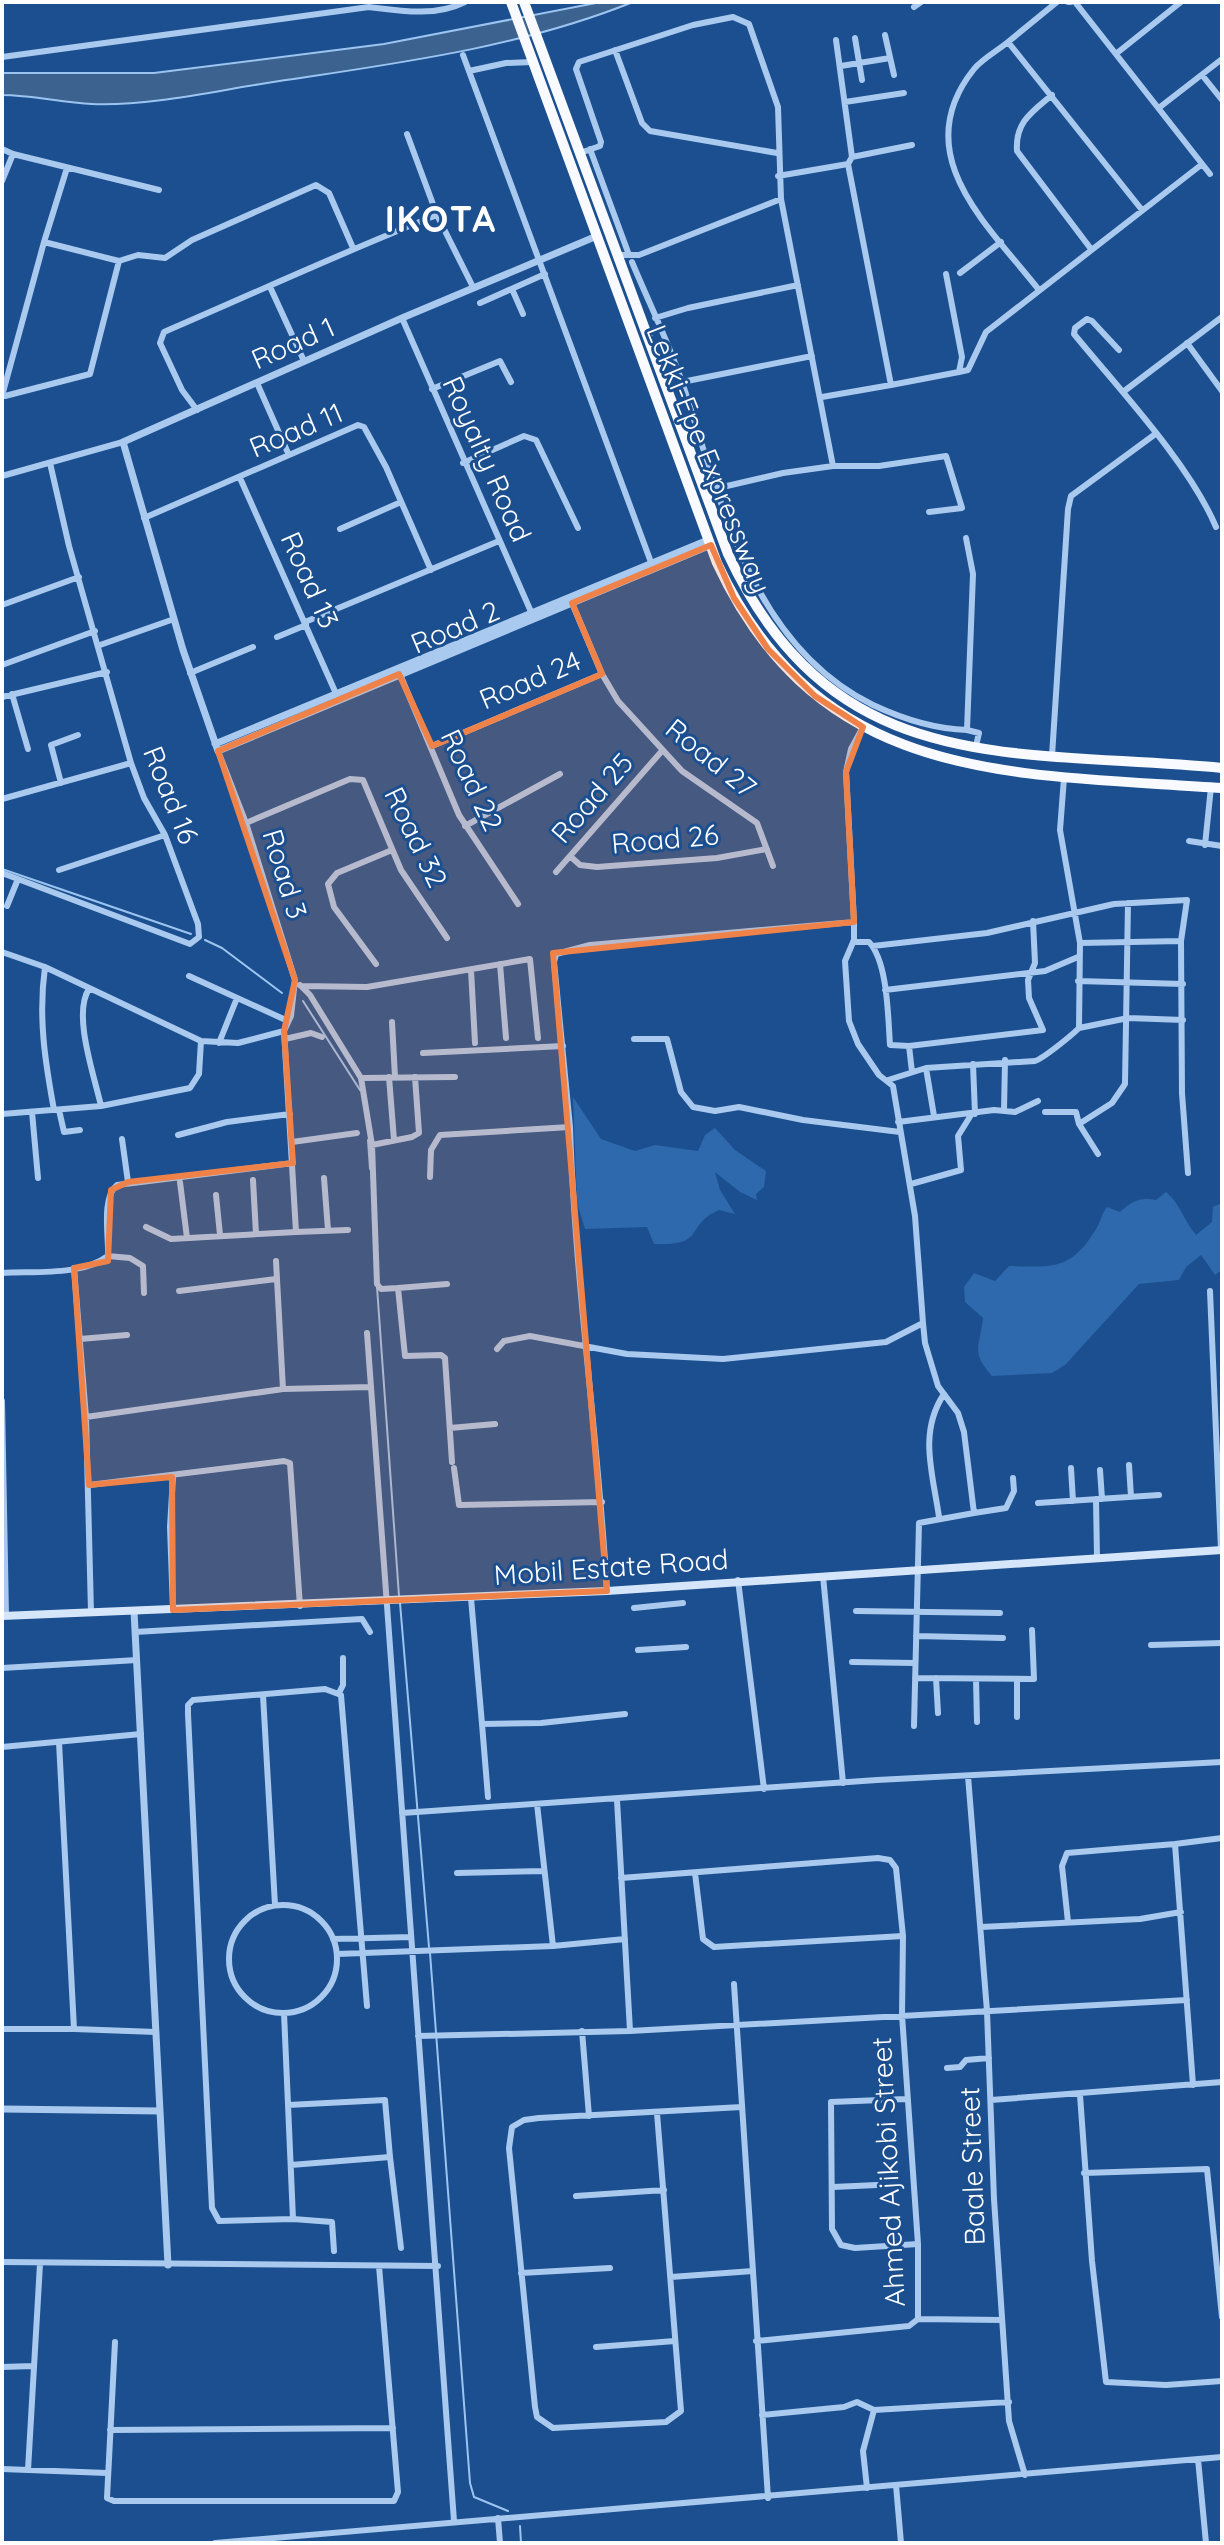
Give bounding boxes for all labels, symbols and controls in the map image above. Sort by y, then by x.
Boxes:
district label: IKOTA [385,196,497,241]
street label: Road 1 [246,309,340,376]
street label: Lekki-Epe Expressway [640,319,779,598]
street label: Royalty Road [435,371,539,547]
street label: Road 11 [244,394,348,465]
street label: Road 13 [274,526,347,634]
street label: Road 2 [405,592,504,661]
street label: Road 24 [474,643,586,717]
street label: Road 27 [659,711,764,805]
street label: Road 22 [434,723,511,836]
street label: Road 16 [136,741,207,849]
street label: Road 25 [543,745,640,850]
street label: Road 32 [377,781,456,893]
street label: Road 26 [610,816,720,861]
street label: Road 3 [255,825,316,923]
street label: Mobil Estate Road [493,1541,729,1592]
street label: Ahmed Ajikobi Street [863,2036,912,2308]
street label: Baale Street [951,2086,992,2246]

